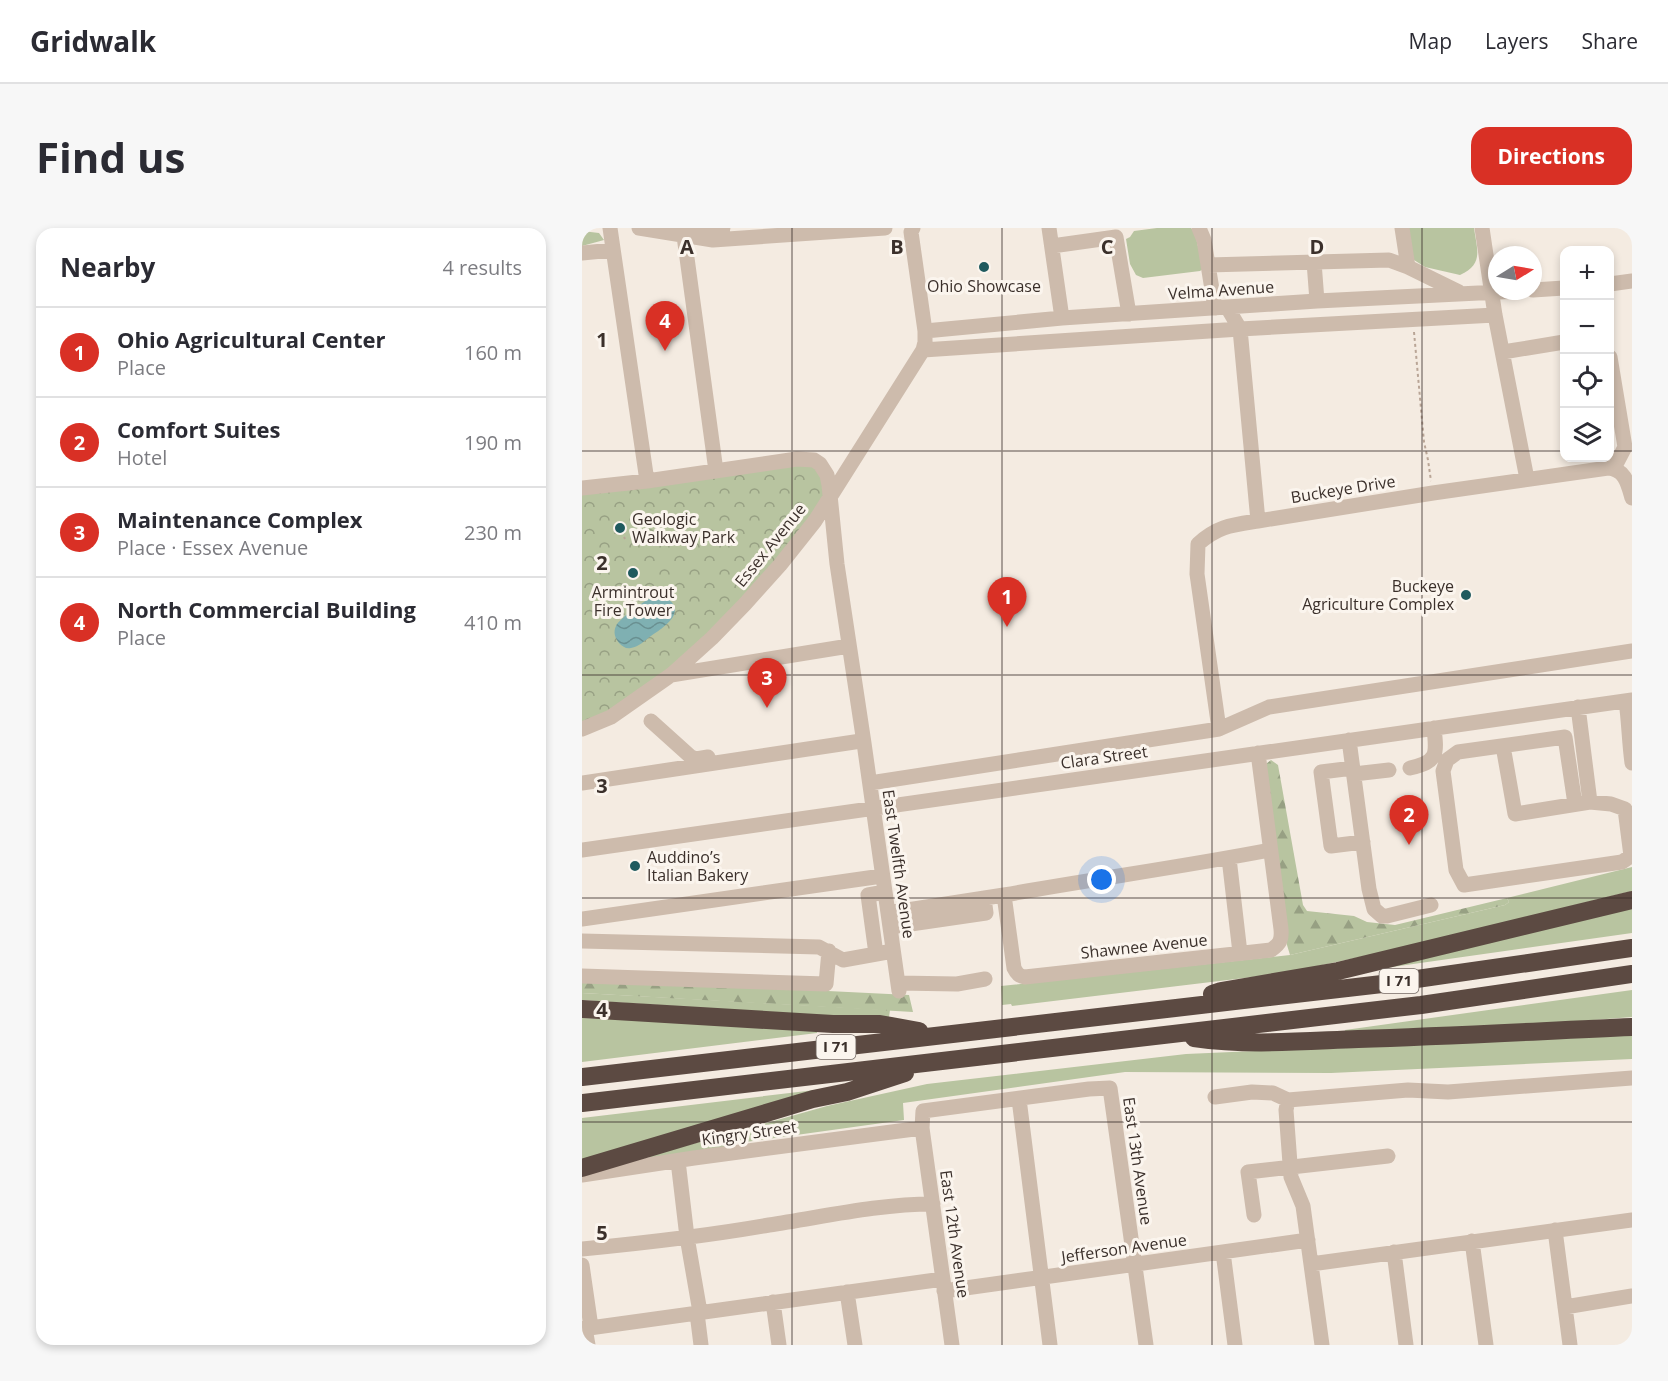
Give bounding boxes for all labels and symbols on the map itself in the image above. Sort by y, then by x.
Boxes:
text: A [680,233,694,260]
text: B [890,233,904,260]
text: C [1101,233,1114,260]
text: D [1310,233,1324,260]
north arrow [1488,246,1542,300]
marker: Ohio Showcase [977,260,991,274]
place label: Ohio Showcase [927,275,1041,297]
street label: Velma Avenue [1167,275,1275,305]
pin: 4 [646,302,685,351]
text: 1 [596,326,608,353]
street label: Buckeye Drive [1289,470,1397,508]
street label: Essex Avenue [730,499,810,591]
place label: Geologic Walkway Park [632,508,736,548]
marker: Geologic Walkway Park [613,521,627,535]
text: 2 [596,549,608,576]
marker: Armintrout Fire Tower [626,566,640,580]
place label: Buckeye Agriculture Complex [1302,575,1455,615]
pin: 1 [988,578,1026,627]
place label: Armintrout Fire Tower [592,581,675,621]
marker: Buckeye Agriculture Complex [1459,588,1473,602]
pin: 3 [748,658,786,708]
street label: Clara Street [1059,740,1149,774]
text: 3 [596,772,608,799]
street label: East Twelfth Avenue [878,788,920,940]
pin: 2 [1390,796,1428,845]
place label: Auddino’s Italian Bakery [647,846,749,886]
marker: Auddino’s Italian Bakery [628,859,642,873]
your location [1087,865,1116,894]
street label: Shawnee Avenue [1079,928,1209,964]
road number: I 71 [1380,969,1418,993]
text: 4 [596,996,608,1023]
road number: I 71 [816,1035,856,1059]
street label: East 13th Avenue [1118,1096,1158,1226]
street label: Kingry Street [700,1115,798,1151]
street label: East 12th Avenue [935,1169,975,1299]
text: 5 [596,1219,608,1246]
street label: Jefferson Avenue [1058,1228,1188,1268]

